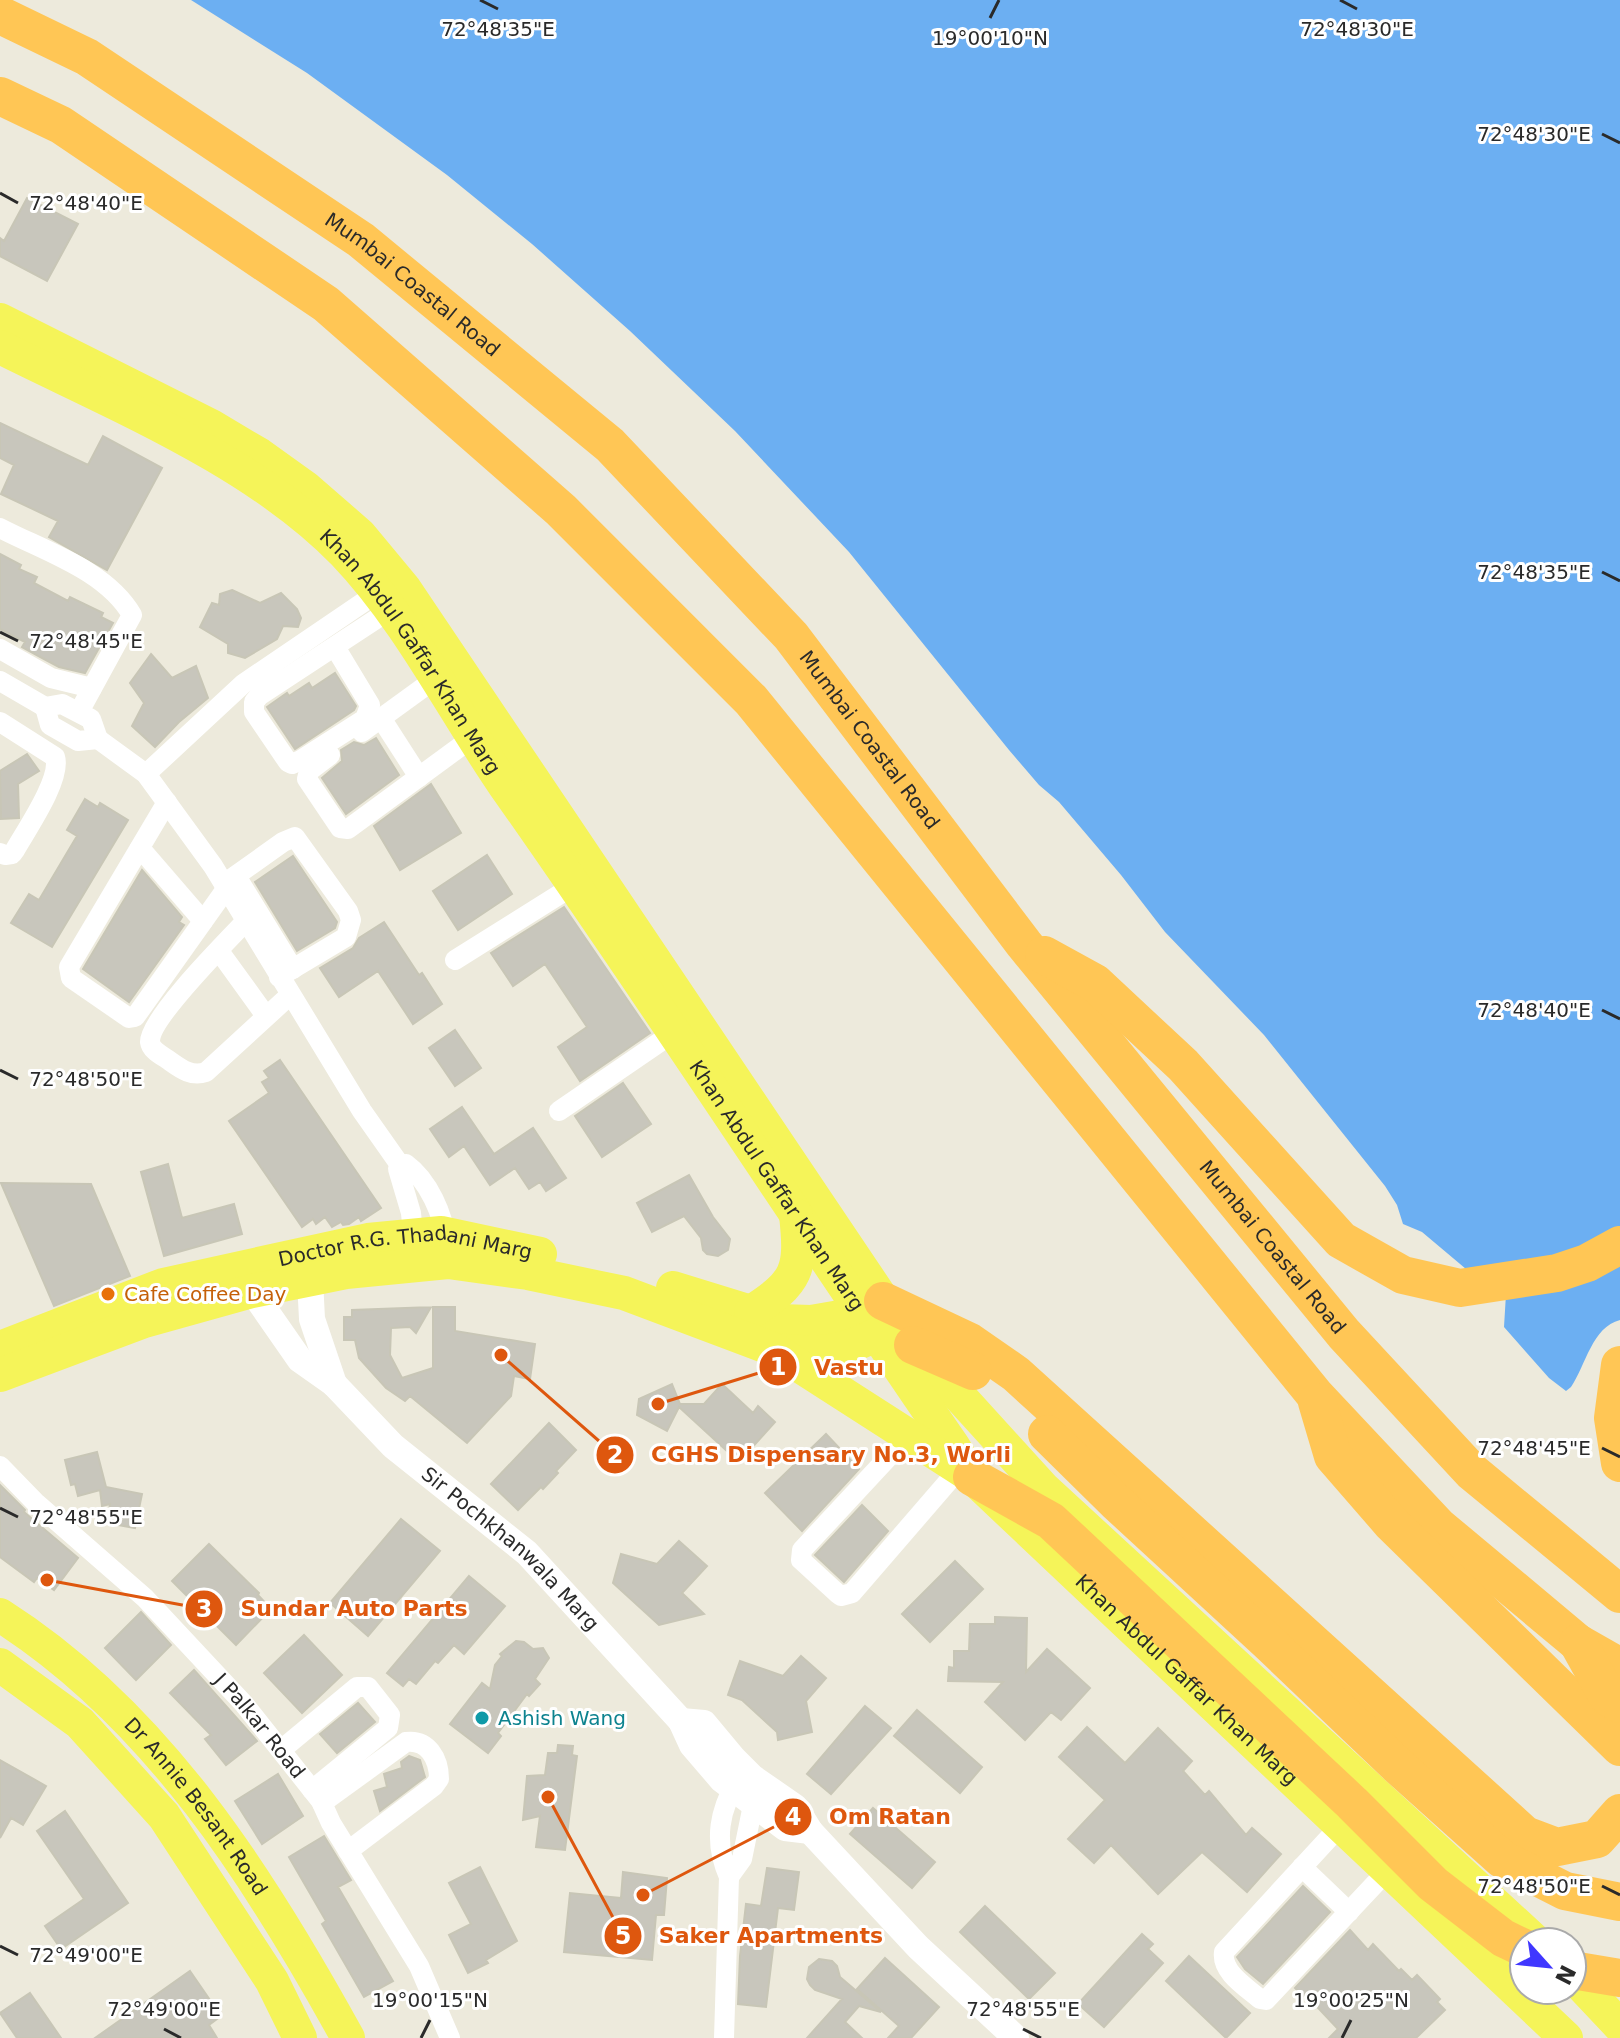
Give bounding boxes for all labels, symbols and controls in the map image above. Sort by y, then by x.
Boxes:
text: 72°48'35"E [441,17,555,41]
text: 72°48'30"E [1300,17,1414,41]
text: 19°00'10"N [932,26,1048,50]
text: 72°48'30"E [1477,122,1591,146]
text: 72°48'40"E [29,191,143,215]
street label: Mumbai Coastal Road [320,207,505,362]
street label: Khan Abdul Gaffar Khan Marg [315,524,506,779]
text: 72°48'35"E [1477,560,1591,584]
text: 72°48'45"E [29,629,143,653]
street label: Mumbai Coastal Road [794,646,945,834]
text: 72°48'40"E [1477,998,1591,1022]
street label: Khan Abdul Gaffar Khan Marg [684,1056,869,1315]
text: 72°48'50"E [29,1067,143,1091]
street label: Mumbai Coastal Road [1194,1155,1351,1339]
street label: Doctor R.G. Thadani Marg [276,1220,534,1271]
place label: Cafe Coffee Day [124,1282,287,1306]
marker: Cafe Coffee Day [99,1285,117,1303]
callout: Vastu [758,1344,900,1390]
text: 1 [770,1353,786,1381]
text: Vastu [814,1355,884,1380]
callout: CGHS Dispensary No.3, Worli [595,1432,1027,1478]
text: 72°48'45"E [1477,1436,1591,1460]
text: 2 [607,1441,623,1469]
text: CGHS Dispensary No.3, Worli [651,1442,1011,1467]
street label: Sir Pochkhanwala Marg [417,1462,604,1635]
text: 72°48'55"E [29,1505,143,1529]
street label: Khan Abdul Gaffar Khan Marg [1071,1569,1303,1790]
callout: Sundar Auto Parts [184,1586,483,1632]
text: 3 [196,1595,212,1623]
text: Sundar Auto Parts [240,1596,468,1621]
street label: J Palkar Road [208,1667,310,1783]
place label: Ashish Wang [498,1706,626,1730]
marker: Ashish Wang [473,1709,491,1727]
street label: Dr Annie Besant Road [119,1712,273,1900]
callout: Om Ratan [773,1794,967,1840]
text: 4 [785,1803,801,1831]
text: Om Ratan [829,1804,951,1829]
text: 72°48'50"E [1477,1874,1591,1898]
callout: Saker Apartments [603,1913,899,1959]
text: 5 [615,1922,631,1950]
text: Saker Apartments [659,1923,883,1948]
north arrow [1508,1926,1588,2006]
text: 72°49'00"E [29,1943,143,1967]
text: N [1550,1961,1581,1989]
text: 19°00'15"N [372,1988,488,2012]
text: 19°00'25"N [1293,1988,1409,2012]
text: 72°49'00"E [107,1997,221,2021]
text: 72°48'55"E [966,1997,1080,2021]

